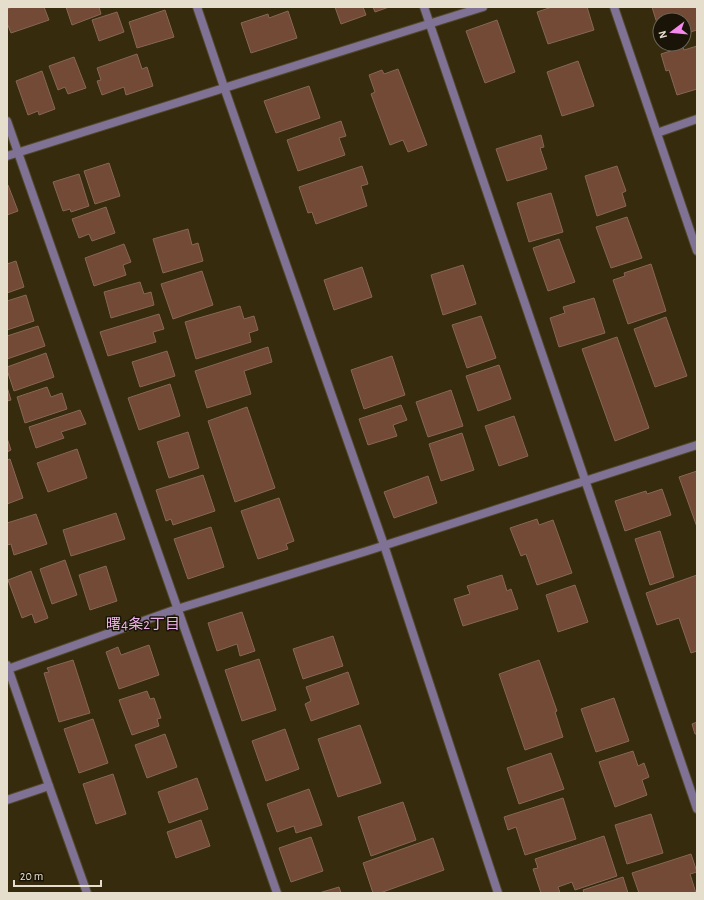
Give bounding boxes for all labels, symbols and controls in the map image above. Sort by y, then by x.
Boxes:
north arrow [652,12,692,52]
text: N [657,29,669,40]
district label: 曙4条2丁目 [106,616,180,632]
scale bar [14,862,101,888]
text: 20 m [20,870,43,882]

